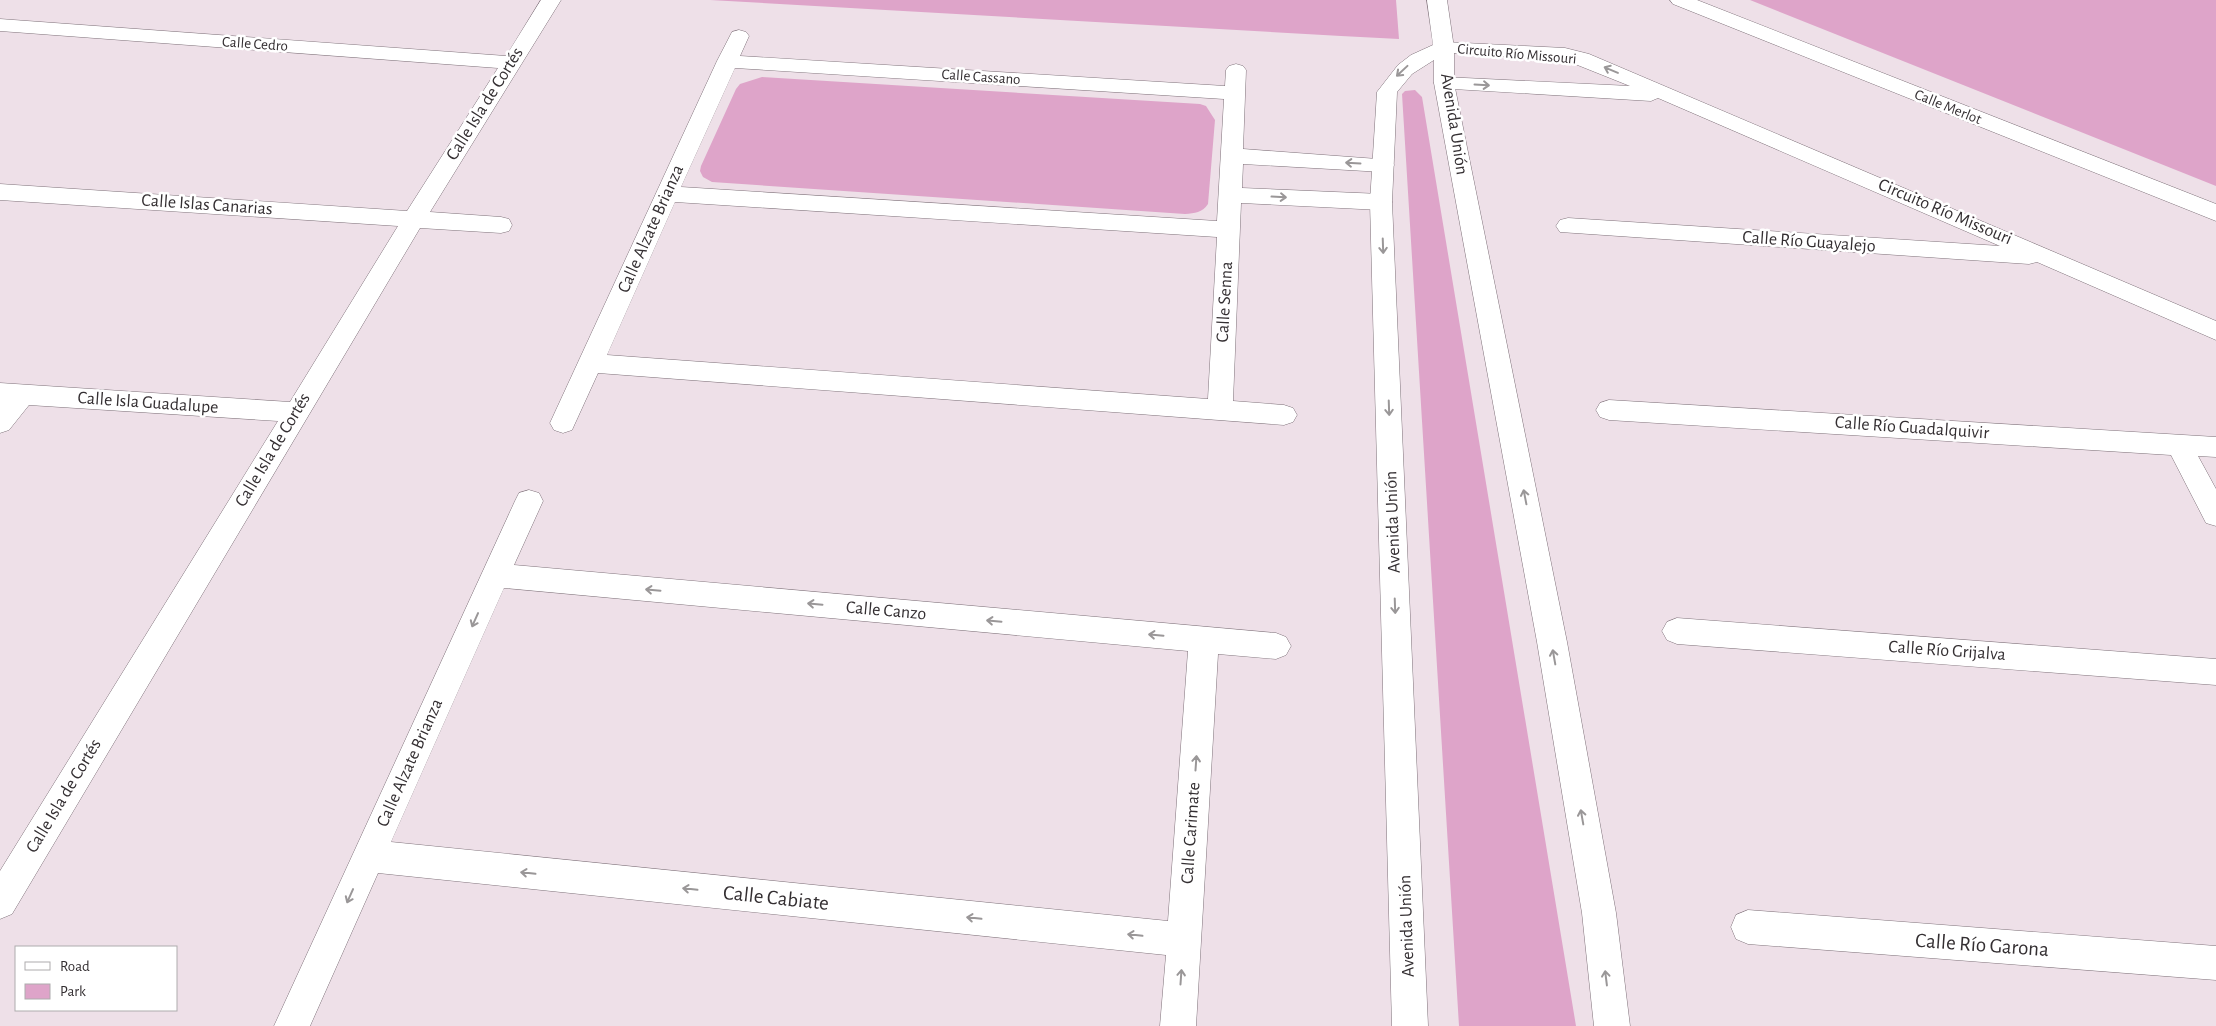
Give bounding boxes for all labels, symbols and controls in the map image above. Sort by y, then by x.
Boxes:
street label: Calle Cedro [222,34,288,54]
street label: Circuito Río Missouri [1457,41,1577,67]
street label: Calle Isla de Cortés [443,44,527,164]
one-way arrow [1396,65,1409,77]
one-way arrow [1604,65,1619,75]
street label: Calle Cassano [941,67,1021,87]
street label: Avenida Unión [1437,72,1471,176]
one-way arrow [1473,80,1489,89]
street label: Calle Merlot [1912,87,1984,127]
one-way arrow [1346,159,1362,168]
street label: Calle Alzate Brianza [615,162,687,296]
street label: Circuito Río Missouri [1876,176,2014,248]
street label: Calle Islas Canarias [141,191,273,219]
one-way arrow [1271,193,1287,202]
street label: Calle Río Guayalejo [1742,228,1877,256]
one-way arrow [1378,238,1388,254]
street label: Calle Senna [1214,261,1236,343]
street label: Calle Isla Guadalupe [77,389,219,417]
street label: Calle Isla de Cortés [232,390,314,510]
one-way arrow [1384,400,1393,416]
street label: Calle Río Guadalquivir [1834,414,1990,442]
street label: Avenida Unión [1382,470,1404,574]
one-way arrow [1519,489,1529,505]
one-way arrow [645,585,661,595]
one-way arrow [1391,597,1400,613]
street label: Calle Canzo [845,599,927,623]
one-way arrow [807,600,823,609]
one-way arrow [469,612,479,627]
one-way arrow [986,616,1002,625]
one-way arrow [1148,630,1164,640]
street label: Calle Río Grijalva [1888,638,2006,664]
one-way arrow [1549,649,1559,665]
street label: Calle Alzate Brianza [374,696,446,830]
street label: Calle Isla de Cortés [23,736,105,856]
one-way arrow [1191,755,1200,771]
street label: Calle Carimate [1178,781,1204,885]
one-way arrow [1577,809,1587,825]
one-way arrow [521,868,537,877]
street label: Avenida Unión [1396,874,1418,978]
street label: Calle Cabiate [722,882,830,914]
one-way arrow [682,884,698,894]
one-way arrow [345,888,355,903]
one-way arrow [966,913,982,923]
one-way arrow [1127,930,1143,939]
street label: Calle Río Garona [1914,930,2050,960]
legend [15,946,178,1011]
text: Road [60,959,90,974]
one-way arrow [1177,970,1186,986]
one-way arrow [1601,970,1611,986]
text: Park [60,984,86,999]

